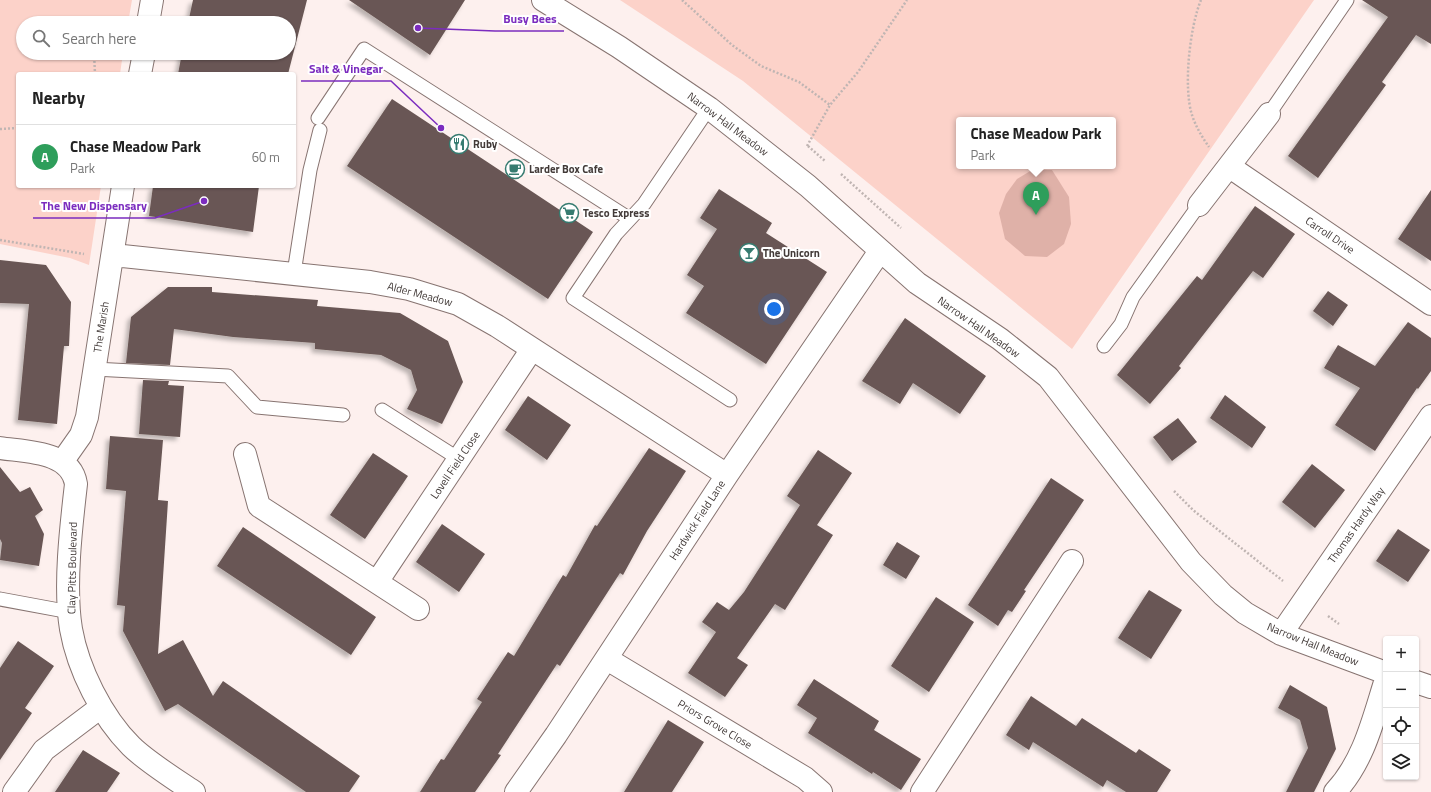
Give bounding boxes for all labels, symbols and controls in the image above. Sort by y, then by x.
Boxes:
callout: Busy Bees [495,7,564,31]
text: Busy Bees [503,9,557,28]
search box [16,16,296,60]
icon: search [30,27,52,49]
text: Search here [62,27,136,50]
callout: Salt & Vinegar [301,57,391,81]
text: Salt & Vinegar [309,59,384,78]
text: Nearby [32,85,85,111]
street label: Narrow Hall Meadow [684,88,772,160]
popup [956,117,1116,169]
text: Chase Meadow Park [970,122,1102,145]
restaurant icon: Ruby [448,133,470,155]
text: Chase Meadow Park [70,135,201,158]
place label: Ruby [473,136,498,152]
text: Park [970,145,995,165]
text: A [41,147,49,167]
text: 60 m [252,147,280,167]
text: Park [70,158,95,178]
cafe icon: Larder Box Cafe [504,158,526,180]
place label: Larder Box Cafe [529,161,604,177]
pin: A [1023,182,1049,215]
callout: The New Dispensary [33,194,155,218]
text: The New Dispensary [41,196,147,215]
supermarket icon: Tesco Express [558,202,580,224]
place label: Tesco Express [583,205,649,221]
street label: Carroll Drive [1302,213,1358,258]
bar icon: The Unicorn [738,242,760,264]
place label: The Unicorn [763,245,820,261]
street label: Alder Meadow [386,278,455,311]
street label: Narrow Hall Meadow [934,292,1024,362]
your location [764,299,784,319]
street label: The Marish [89,300,113,354]
street label: Lovell Field Close [426,428,484,502]
street label: Hardwick Field Lane [665,476,729,563]
street label: Thomas Hardy Way [1324,483,1389,567]
street label: Clay Pitts Boulevard [63,521,81,614]
street label: Narrow Hall Meadow [1265,618,1362,670]
map controls [1383,636,1419,780]
button: + [1383,636,1419,672]
button: − [1383,672,1419,708]
street label: Priors Grove Close [675,695,756,753]
button: locate [1383,708,1419,744]
button: layers [1383,744,1419,780]

